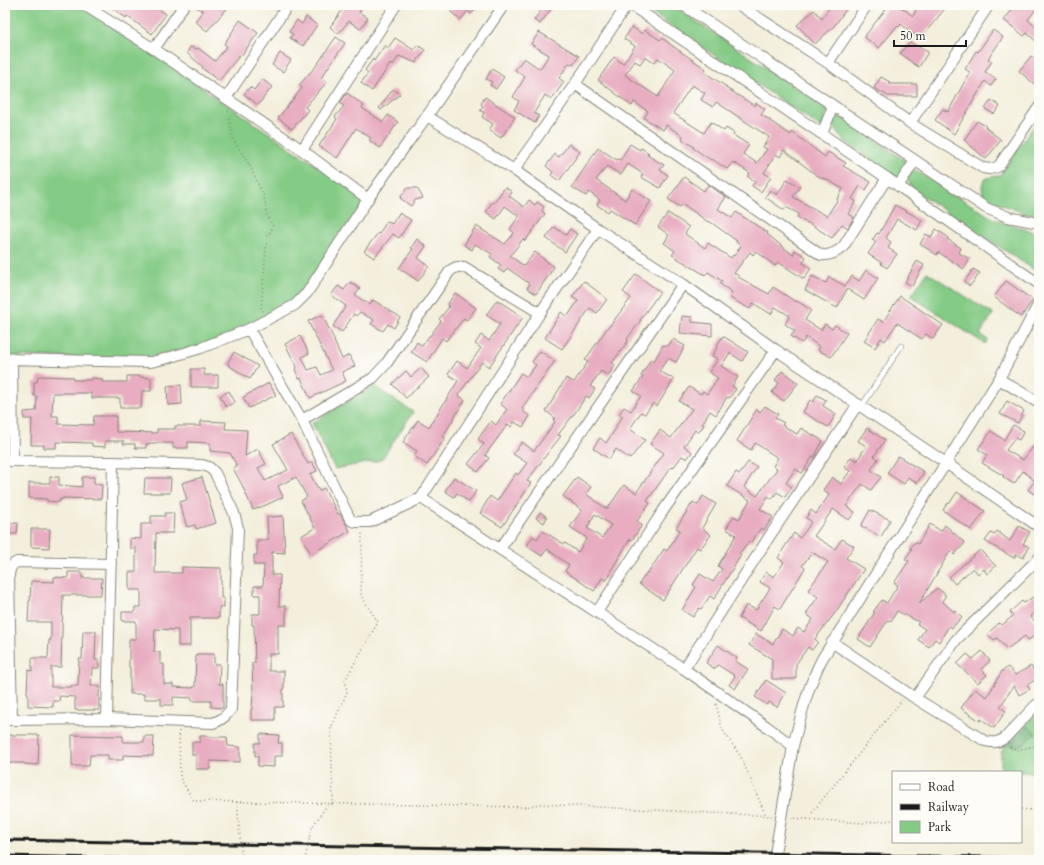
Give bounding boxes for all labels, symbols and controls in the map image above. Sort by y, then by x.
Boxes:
scale bar [894,22,966,48]
text: 50 m [900,28,927,44]
legend [892,771,1022,843]
text: Road [928,779,955,795]
text: Railway [928,799,970,815]
text: Park [928,819,952,835]

